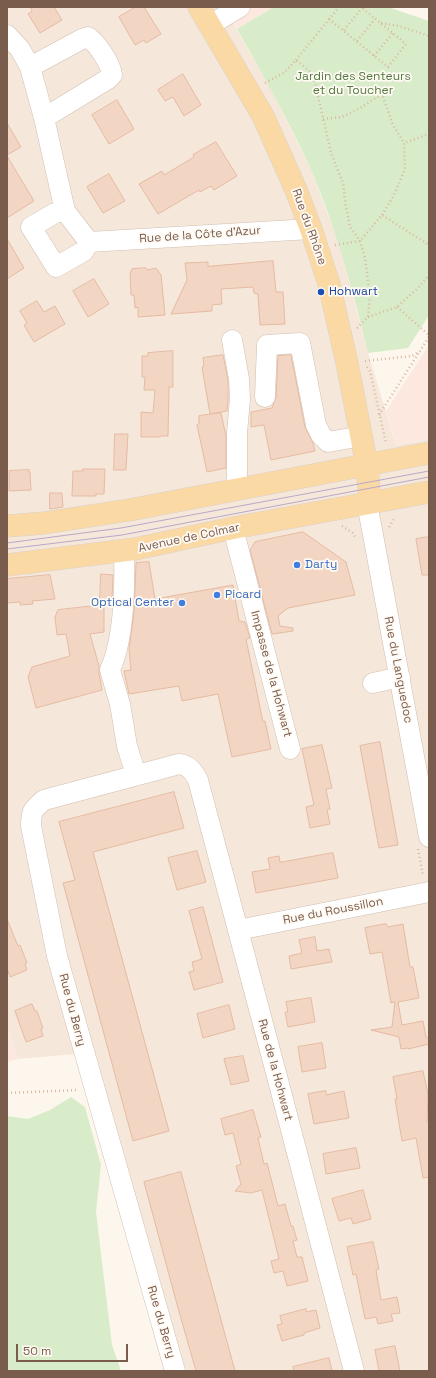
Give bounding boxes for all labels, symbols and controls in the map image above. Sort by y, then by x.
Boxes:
park label: Jardin des Senteurs et du Toucher [295,70,411,98]
street label: Rue du Rhône [289,187,329,267]
street label: Rue de la Côte d'Azur [139,224,261,246]
place label: Hohwart [329,285,378,299]
marker: Hohwart [316,287,326,297]
street label: Avenue de Colmar [137,520,241,556]
place label: Darty [305,558,337,572]
marker: Darty [292,560,302,570]
place label: Picard [225,588,261,602]
marker: Picard [212,590,222,600]
place label: Optical Center [91,596,174,610]
marker: Optical Center [177,598,187,608]
street label: Impasse de la Hohwart [247,609,295,739]
street label: Rue du Languedoc [381,615,415,725]
street label: Rue du Roussillon [282,894,384,928]
street label: Rue du Berry [55,972,89,1048]
street label: Rue de la Hohwart [254,1017,296,1123]
street label: Rue du Berry [144,1284,178,1360]
scale bar [18,1336,130,1362]
text: 50 m [23,1343,51,1359]

